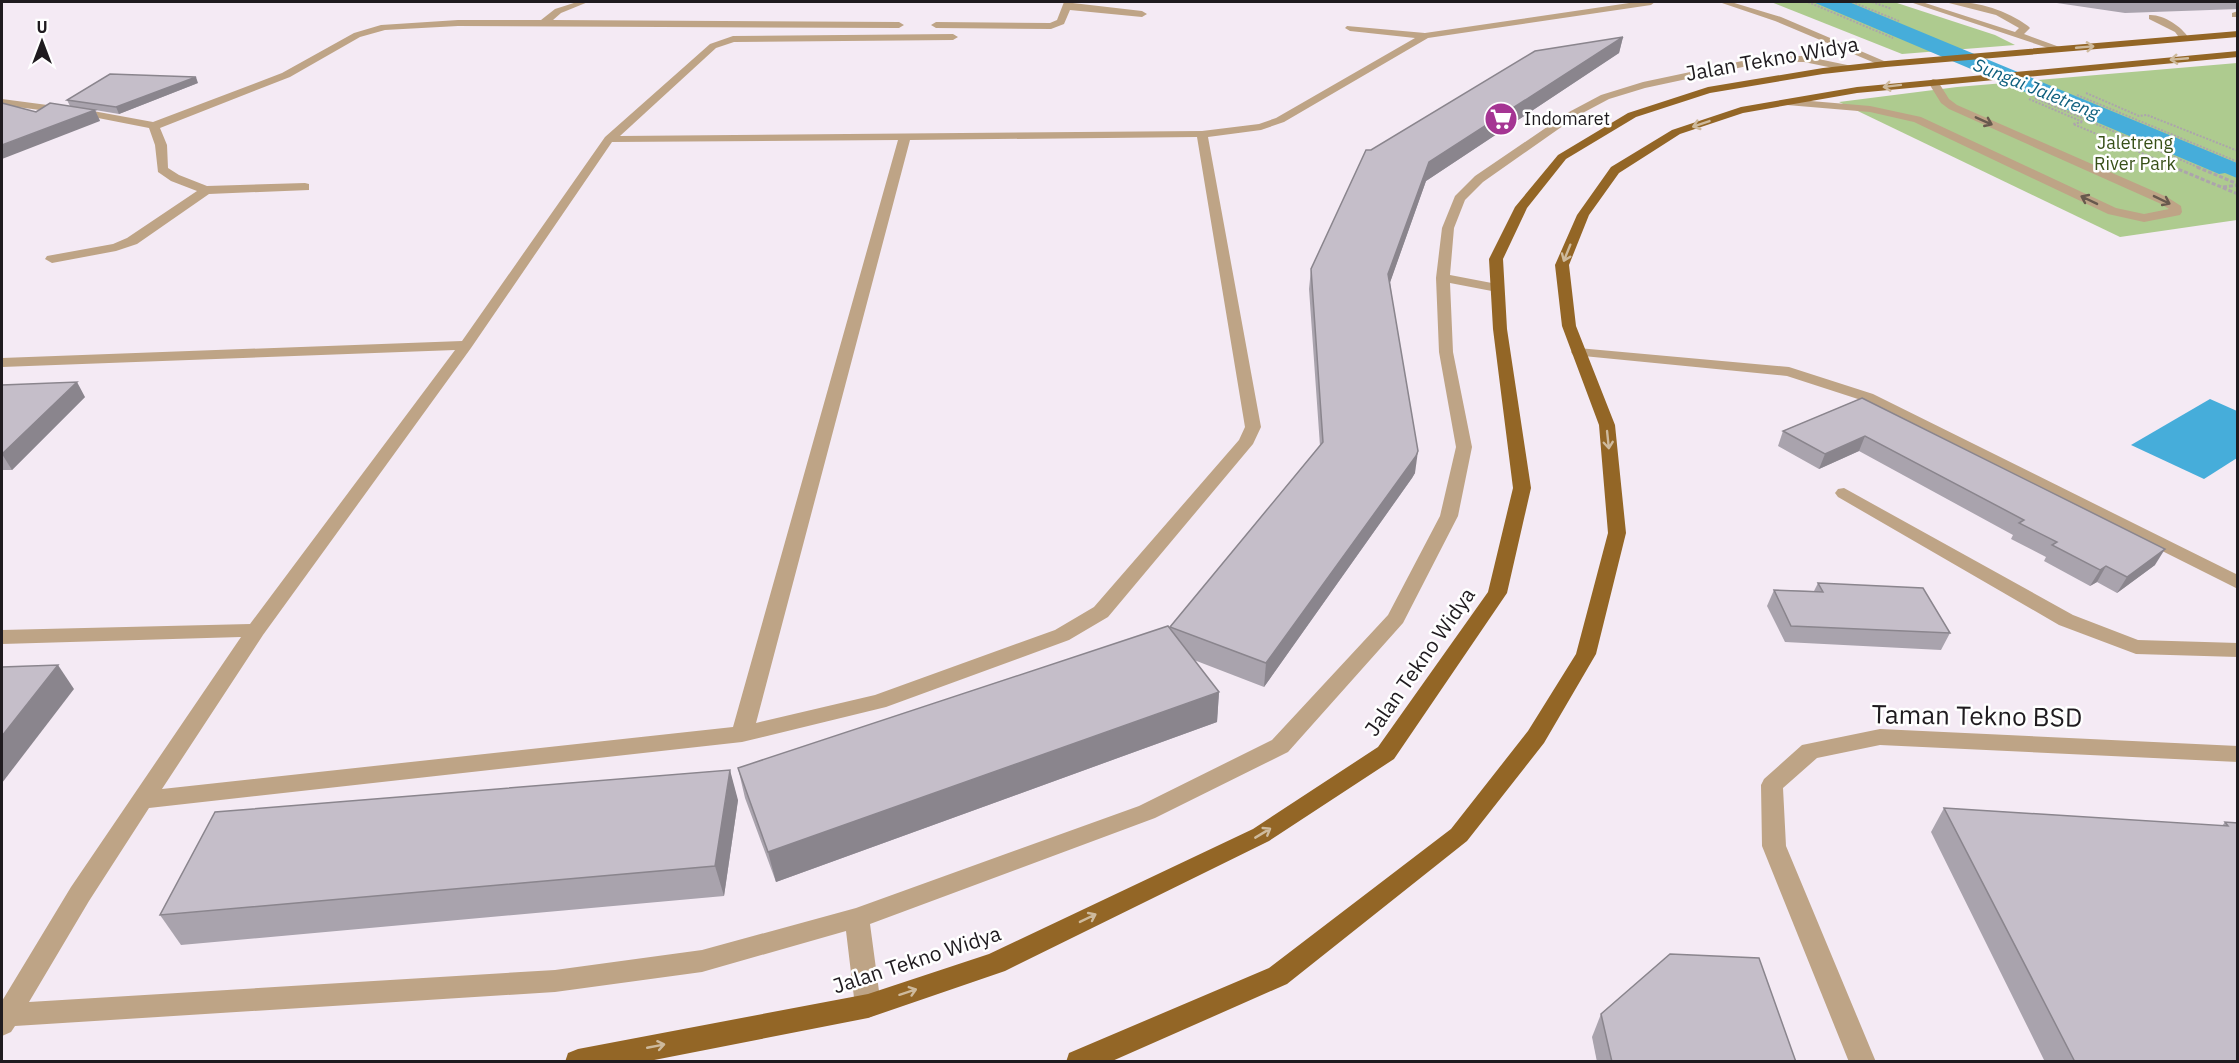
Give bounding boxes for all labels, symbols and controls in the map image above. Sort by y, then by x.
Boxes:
north arrow [12,12,72,72]
text: U [36,17,48,37]
street label: Jalan Tekno Widya [1683,29,1861,87]
one-way arrow [2075,41,2095,52]
water label: Sungai Jaletreng [1970,53,2103,125]
one-way arrow [2170,54,2190,65]
one-way arrow [1882,81,1902,92]
supermarket icon: Indomaret [1483,101,1519,137]
place label: Indomaret [1524,107,1610,130]
one-way arrow [1974,116,1992,127]
one-way arrow [1692,119,1711,130]
park label: Jaletreng River Park [2094,131,2176,175]
one-way arrow [2080,194,2098,206]
one-way arrow [2152,194,2170,206]
one-way arrow [1561,244,1572,262]
one-way arrow [1603,430,1614,450]
street label: Jalan Tekno Widya [1357,582,1481,741]
street label: Taman Tekno BSD [1871,696,2083,734]
one-way arrow [1254,827,1271,839]
one-way arrow [1079,912,1097,924]
street label: Jalan Tekno Widya [829,919,1004,999]
one-way arrow [898,986,917,997]
one-way arrow [646,1040,665,1051]

